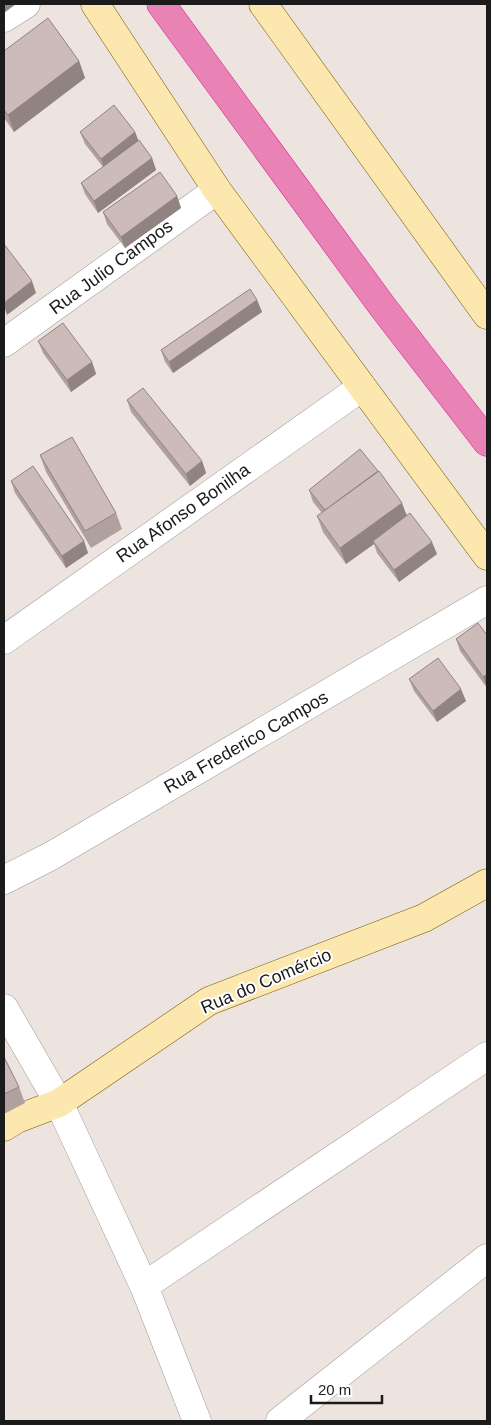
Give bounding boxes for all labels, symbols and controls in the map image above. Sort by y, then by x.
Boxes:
street label: Rua Julio Campos [46,216,176,318]
street label: Rua Afonso Bonilha [113,459,254,567]
street label: Rua Frederico Campos [160,687,332,797]
street label: Rua do Comércio [198,944,334,1018]
scale bar [311,1372,382,1404]
text: 20 m [318,1381,351,1398]

